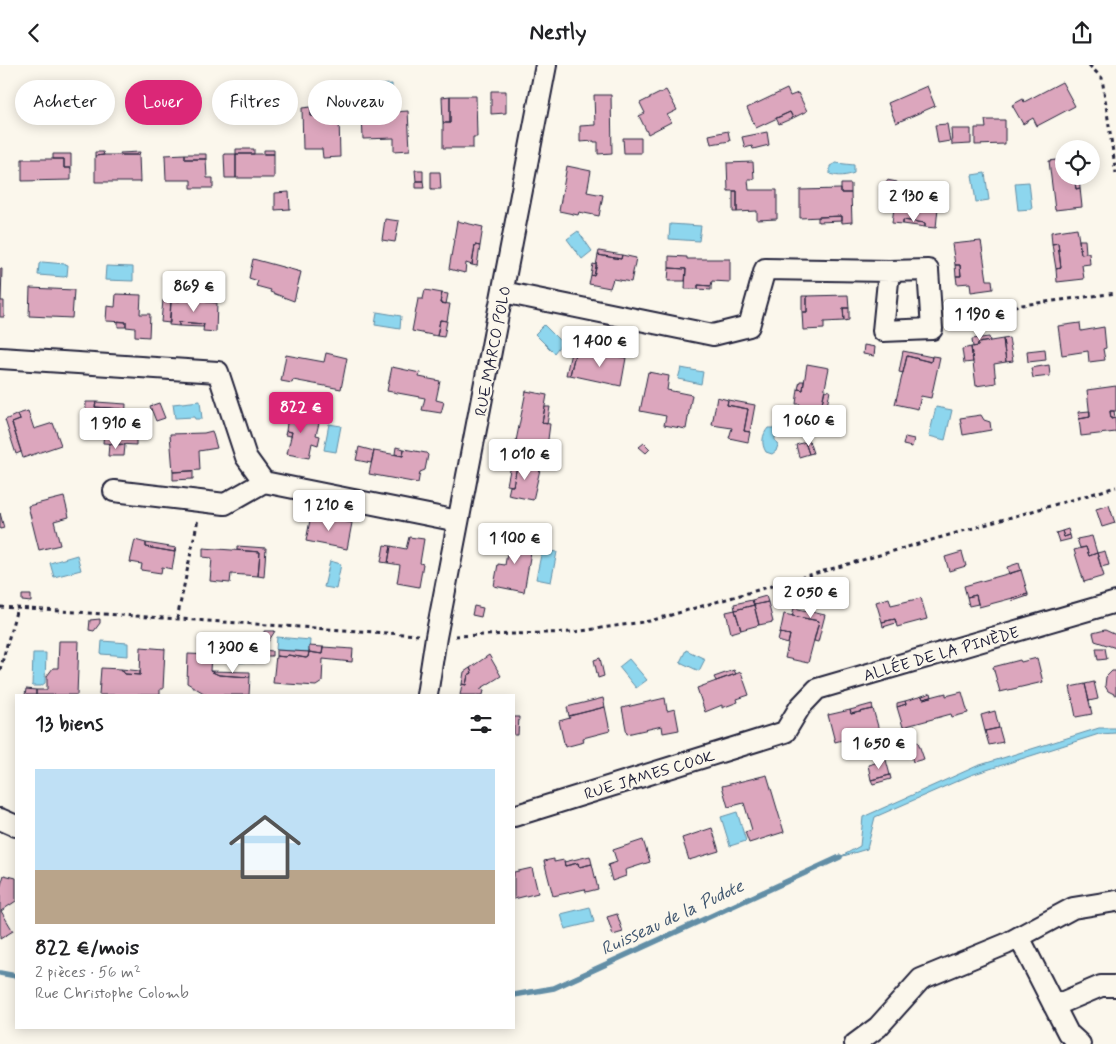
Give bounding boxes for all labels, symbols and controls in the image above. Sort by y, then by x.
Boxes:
icon: back [20,19,48,47]
text: Nestly [530,19,586,47]
icon: share [1068,19,1096,47]
chip: Acheter [15,80,115,125]
chip: Louer [125,80,202,125]
chip: Filtres [212,80,298,125]
chip: Nouveau [308,80,402,125]
map controls [1055,140,1100,185]
button: locate [1055,140,1100,185]
pin: 2 130 € [868,181,960,223]
text: 2 130 € [889,186,939,207]
pin: 869 € [159,271,229,313]
text: 869 € [173,276,215,297]
street label: RUE MARCO POLO [471,284,516,418]
pin: 1 190 € [934,299,1026,341]
text: 1 190 € [955,304,1005,325]
pin: 1 400 € [554,325,646,368]
text: 1 400 € [573,331,627,352]
pin: 822 € [266,391,336,434]
text: 822 € [280,397,322,418]
pin: 1 060 € [763,405,855,447]
pin: 1 910 € [70,407,162,450]
text: 1 060 € [783,410,835,431]
text: 1 910 € [90,413,142,434]
pin: 1 010 € [479,439,571,481]
text: 1 010 € [500,444,550,465]
pin: 1 210 € [283,489,375,532]
text: 1 210 € [304,495,354,516]
pin: 1 100 € [469,523,561,565]
text: 1 100 € [489,528,541,549]
pin: 2 050 € [765,577,857,619]
text: 2 050 € [784,582,838,603]
street label: ALLÉE DE LA PINÈDE [861,622,1022,687]
pin: 1 300 € [187,631,279,674]
text: 1 300 € [207,637,259,658]
text: 13 biens [35,710,104,738]
icon: filters [467,710,495,738]
pin: 1 650 € [833,727,925,770]
text: 1 650 € [853,733,906,754]
street label: RUE JAMES COOK [582,746,717,805]
icon: home [220,802,310,892]
water label: Ruisseau de la Pudote [597,874,749,962]
text: 822 €/mois [35,934,139,962]
text: 2 pièces · 56 m² [35,962,141,983]
text: Rue Christophe Colomb [35,983,189,1004]

